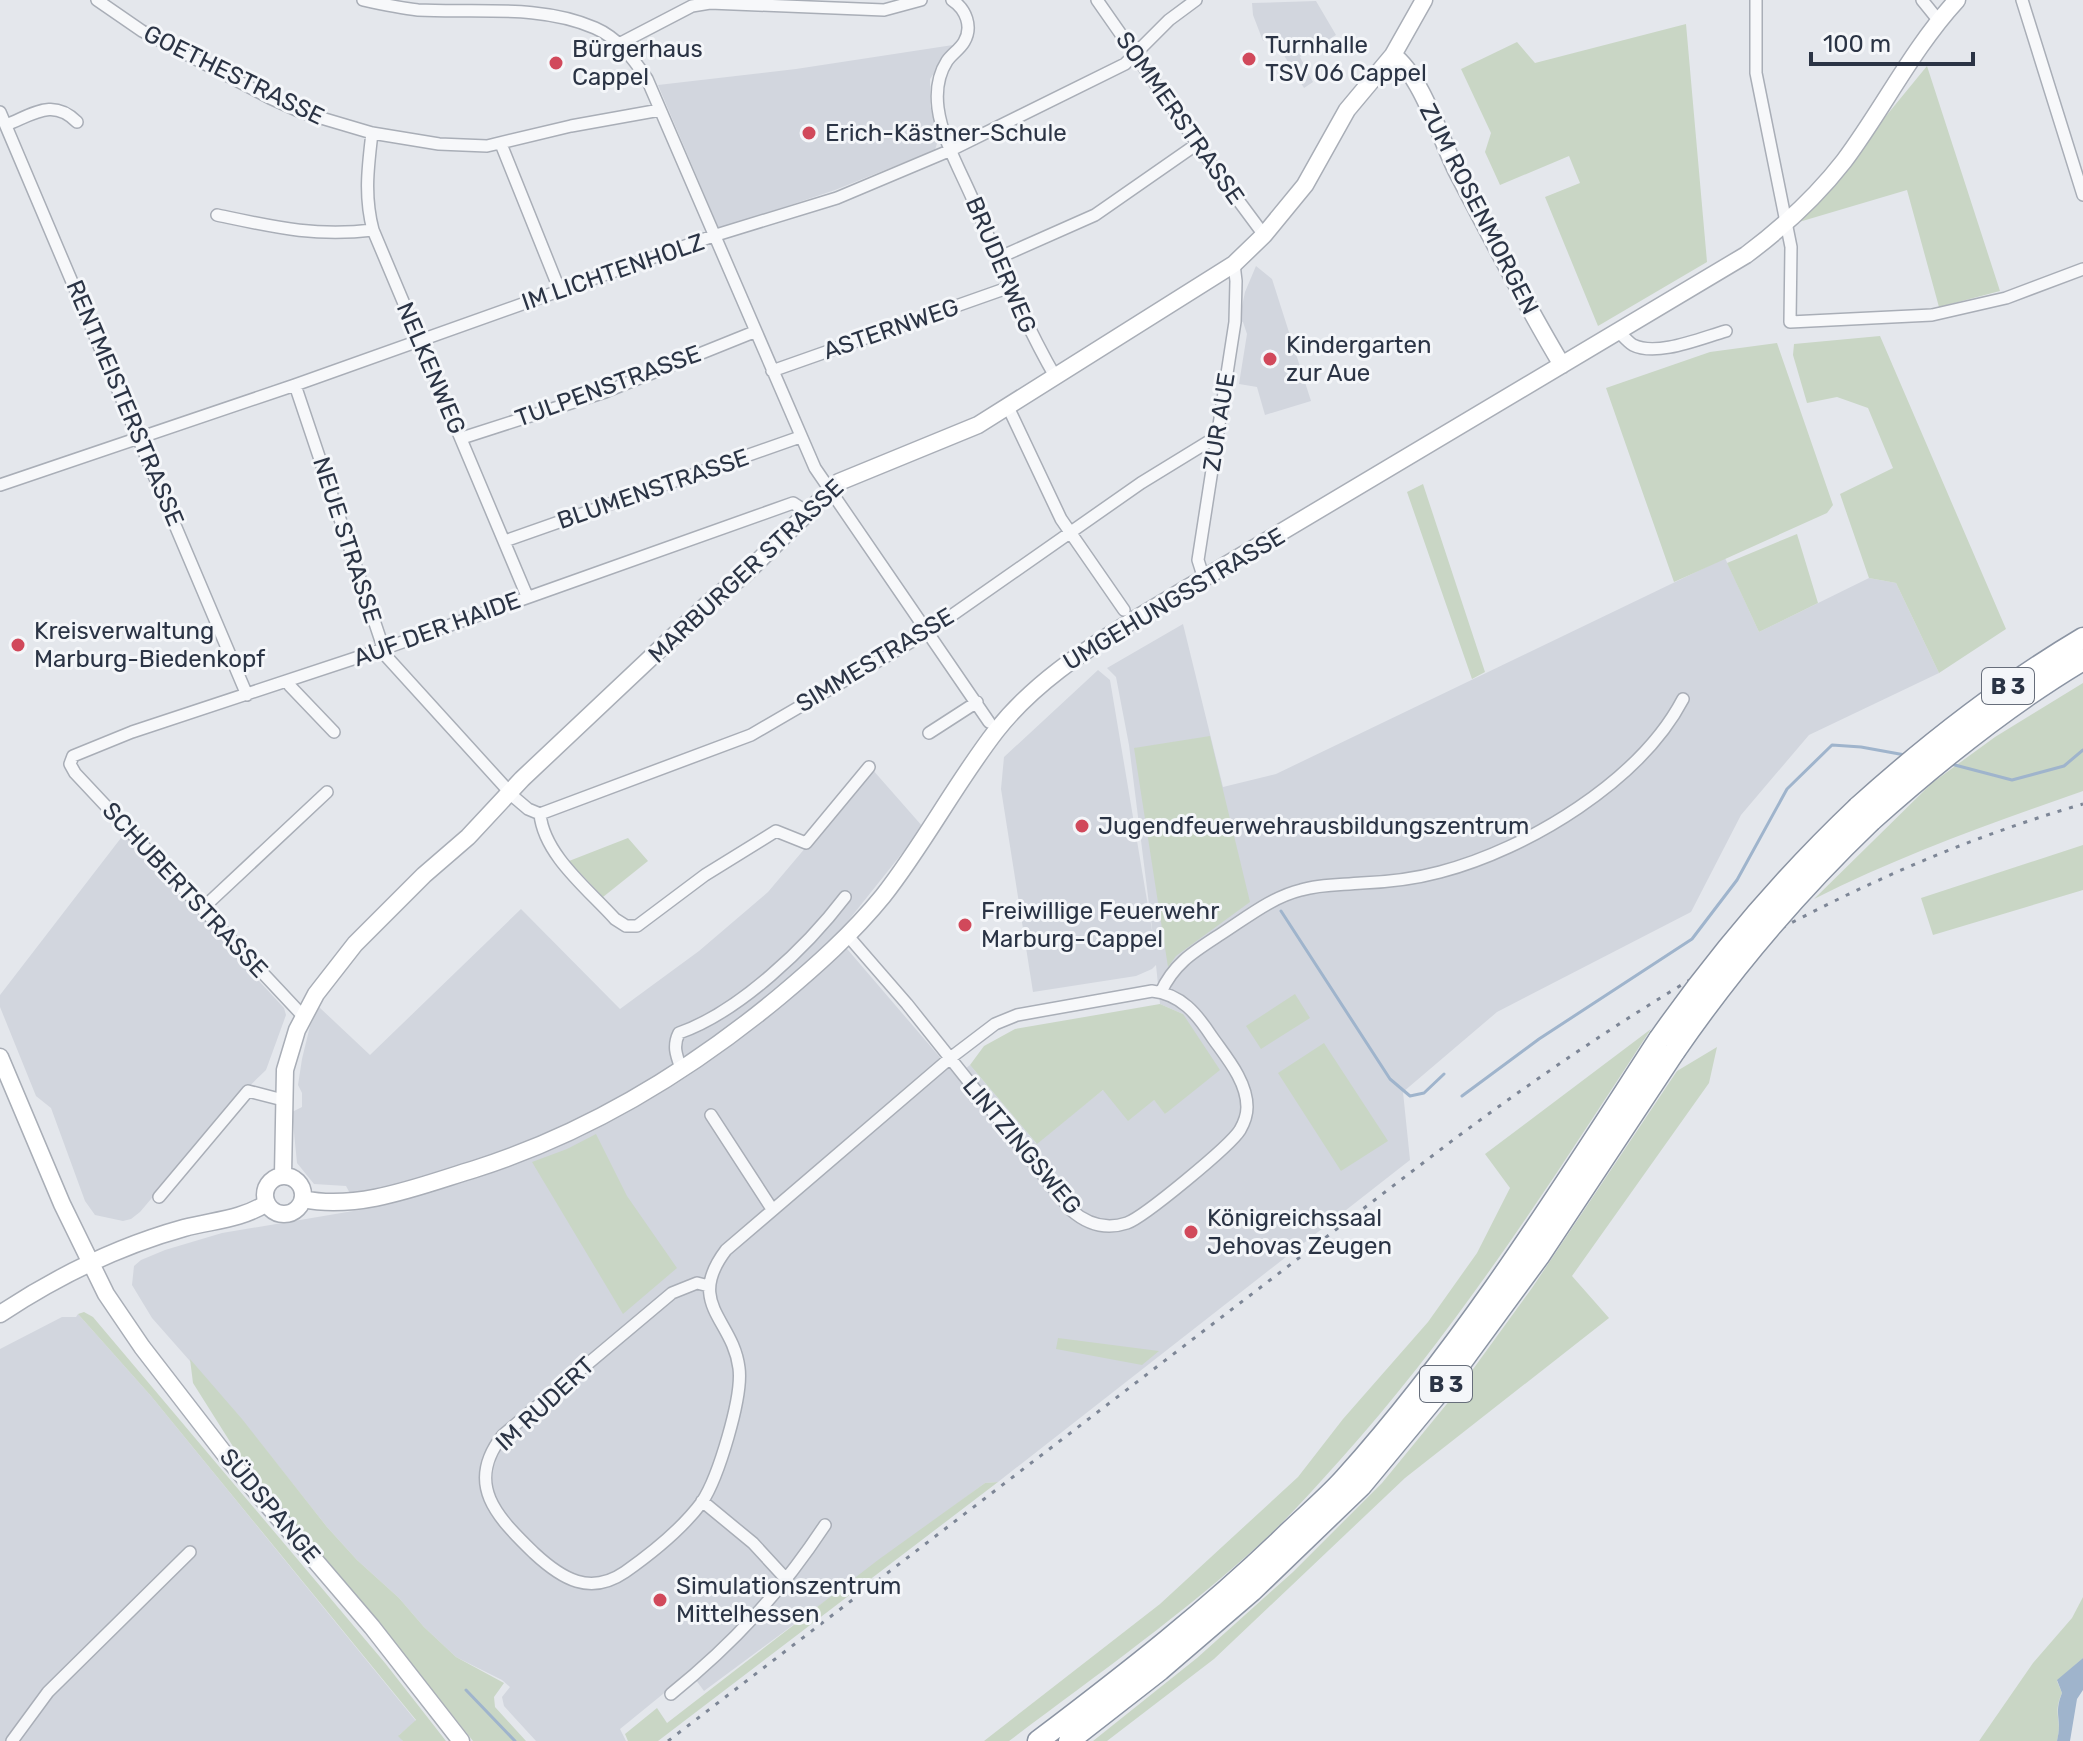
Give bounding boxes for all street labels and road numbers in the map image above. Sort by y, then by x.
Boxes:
street label: GOETHESTRASSE [139,19,329,131]
street label: SOMMERSTRASSE [1110,26,1250,210]
street label: ZUM ROSENMORGEN [1414,99,1544,319]
street label: BRUDERWEG [960,193,1042,337]
street label: IM LICHTENHOLZ [518,228,708,316]
street label: RENTMEISTERSTRASSE [60,276,190,530]
street label: ASTERNWEG [820,293,962,365]
street label: NELKENWEG [391,298,471,438]
street label: TULPENSTRASSE [511,339,705,433]
street label: ZUR AUE [1197,371,1241,473]
street label: BLUMENSTRASSE [553,443,753,535]
street label: NEUE STRASSE [307,453,387,627]
street label: MARBURGER STRASSE [643,473,849,669]
street label: UMGEHUNGSSTRASSE [1058,522,1290,676]
street label: AUF DER HAIDE [350,586,524,672]
street label: SIMMESTRASSE [791,602,959,718]
road number: B 3 [1982,668,2034,704]
street label: SCHUBERTSTRASSE [97,797,273,983]
street label: LINTZINGSWEG [957,1072,1087,1220]
street label: IM RUDERT [490,1351,600,1457]
road number: B 3 [1420,1366,1472,1402]
street label: SÜDSPANGE [214,1443,326,1569]

